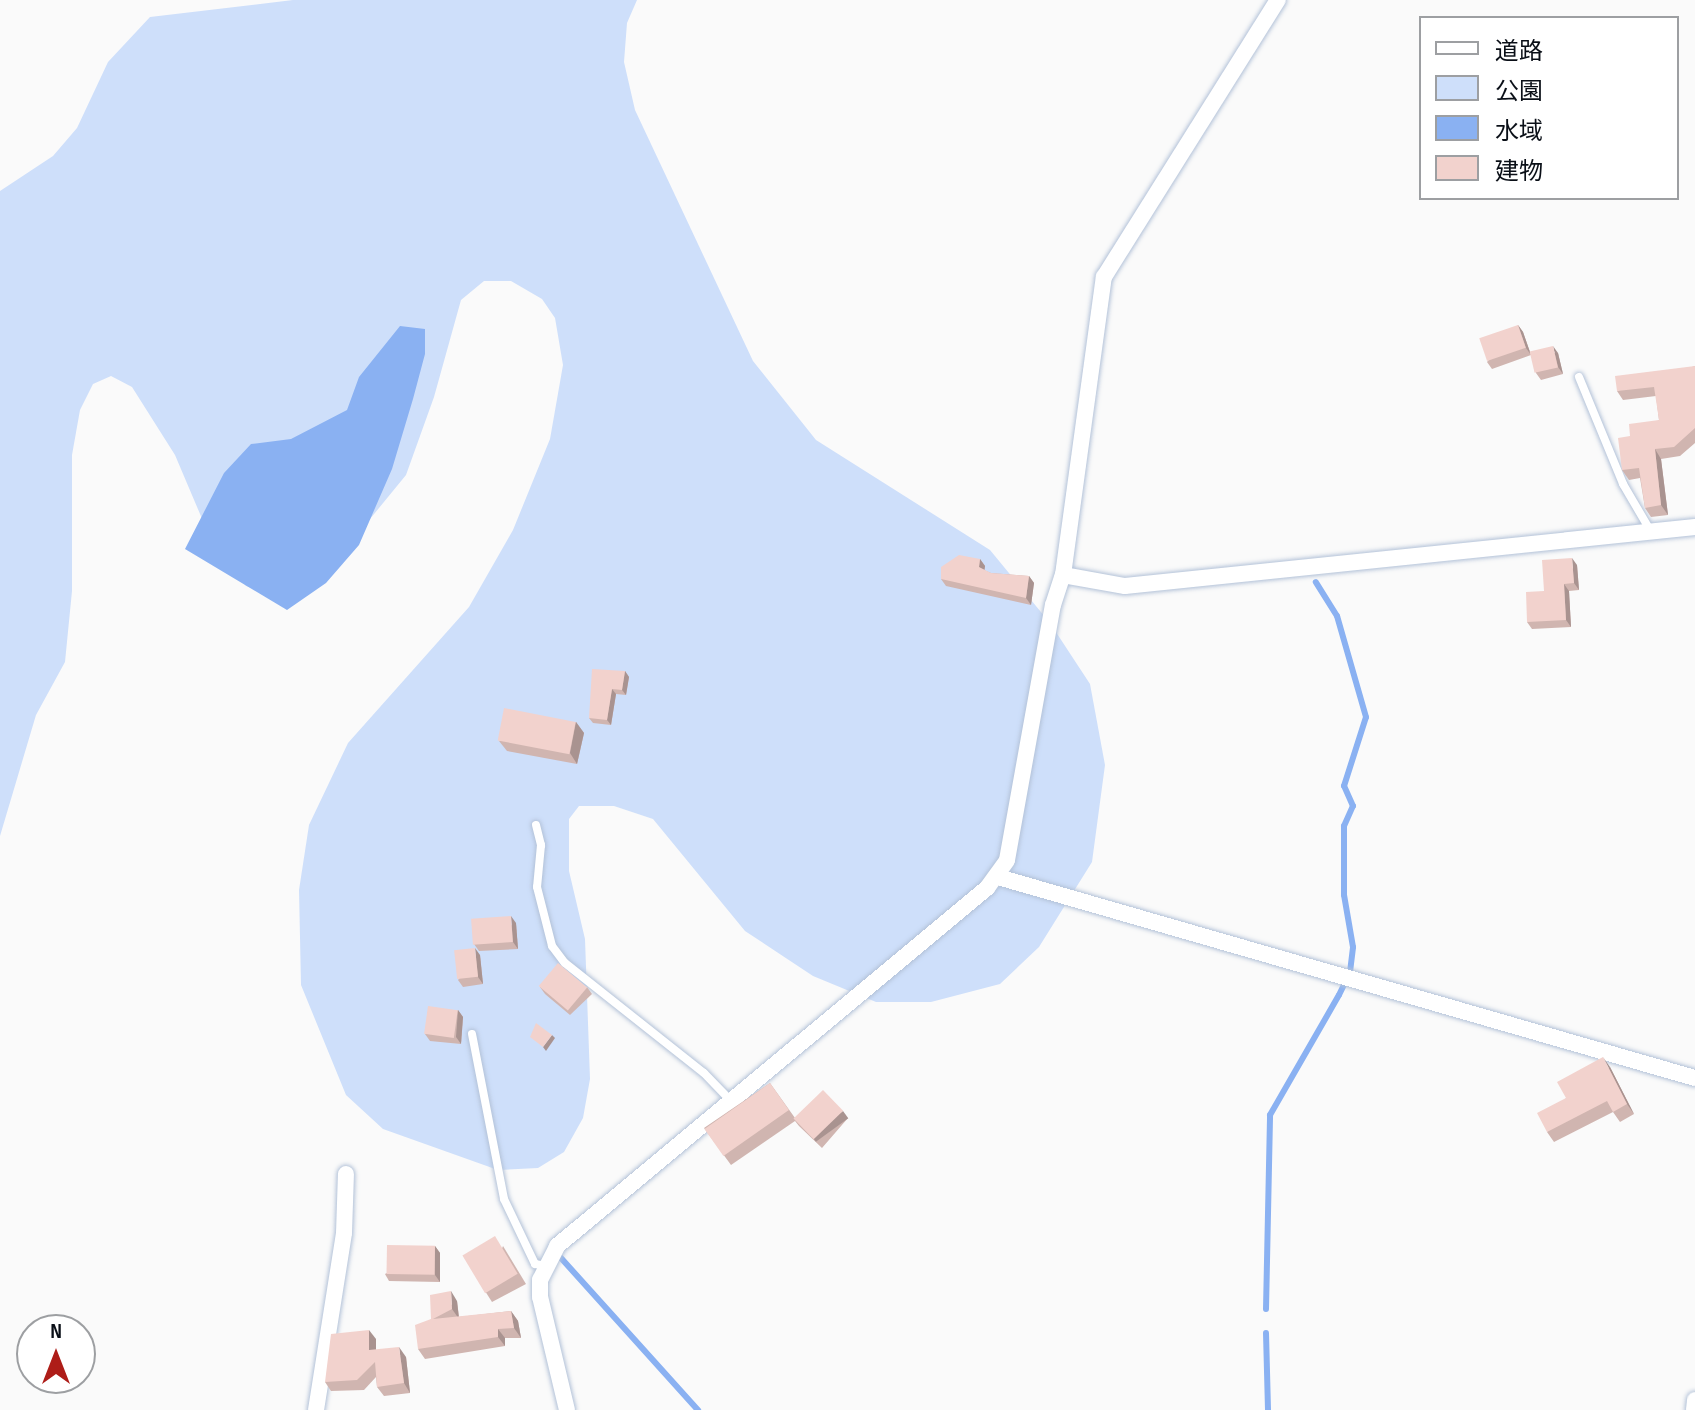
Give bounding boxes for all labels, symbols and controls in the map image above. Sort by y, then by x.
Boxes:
legend [1419,16,1679,200]
text: 道路 [1495,37,1543,66]
text: 公園 [1495,77,1543,106]
text: 水域 [1495,117,1543,146]
text: 建物 [1495,157,1543,186]
north arrow [16,1314,96,1394]
text: N [50,1318,62,1345]

